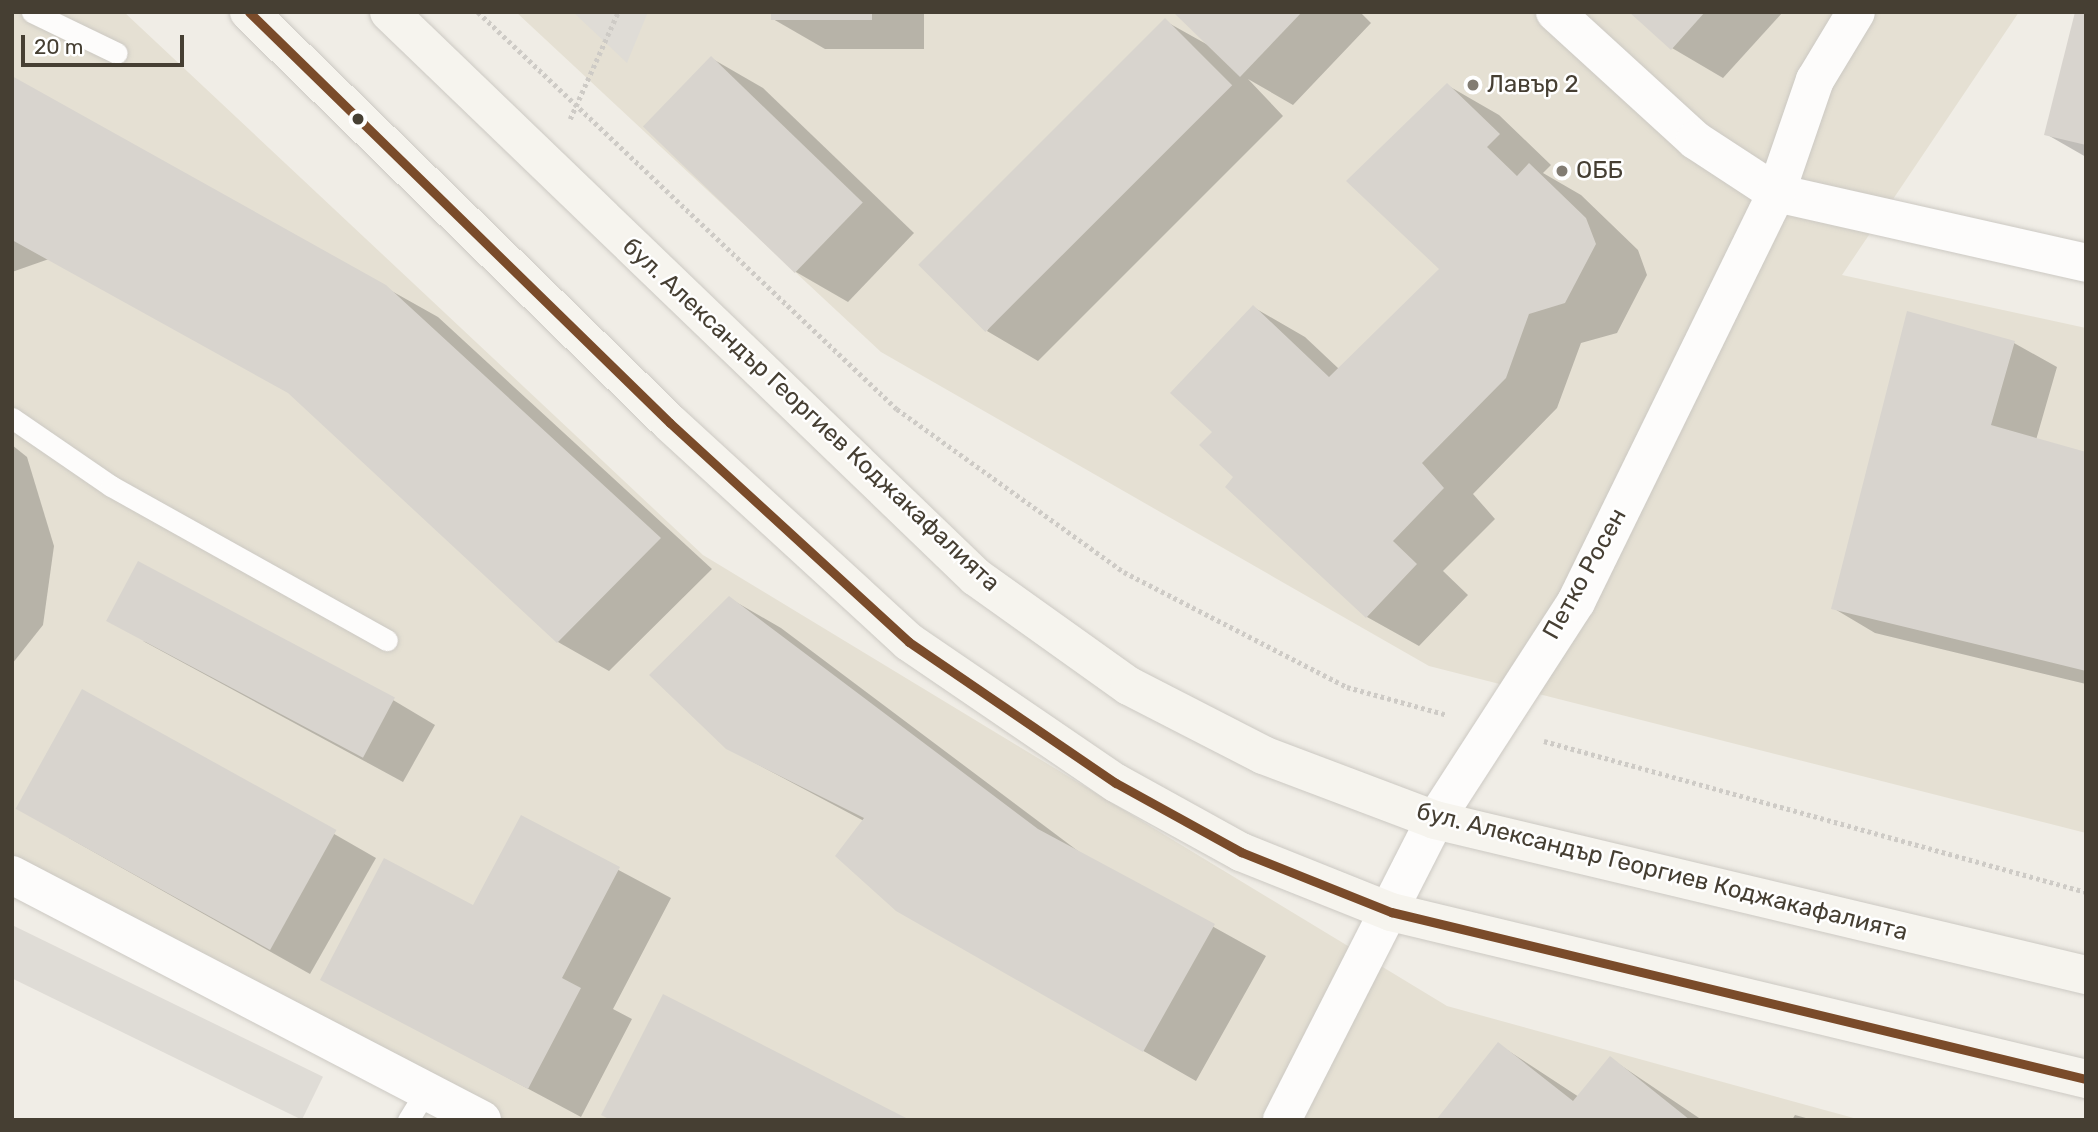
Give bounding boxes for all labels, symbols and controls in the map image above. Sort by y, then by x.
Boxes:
scale bar [24,21,187,65]
text: 20 m [34,34,83,59]
place label: Лавър 2 [1487,71,1579,99]
marker: Лавър 2 [1465,77,1481,93]
unlabelled marker [351,112,365,126]
place label: ОББ [1576,157,1623,185]
marker: ОББ [1554,163,1570,179]
street label: бул. Александър Георгиев Коджакафалията [616,232,1006,598]
street label: Петко Росен [1537,503,1633,645]
street label: бул. Александър Георгиев Коджакафалията [1413,797,1911,947]

